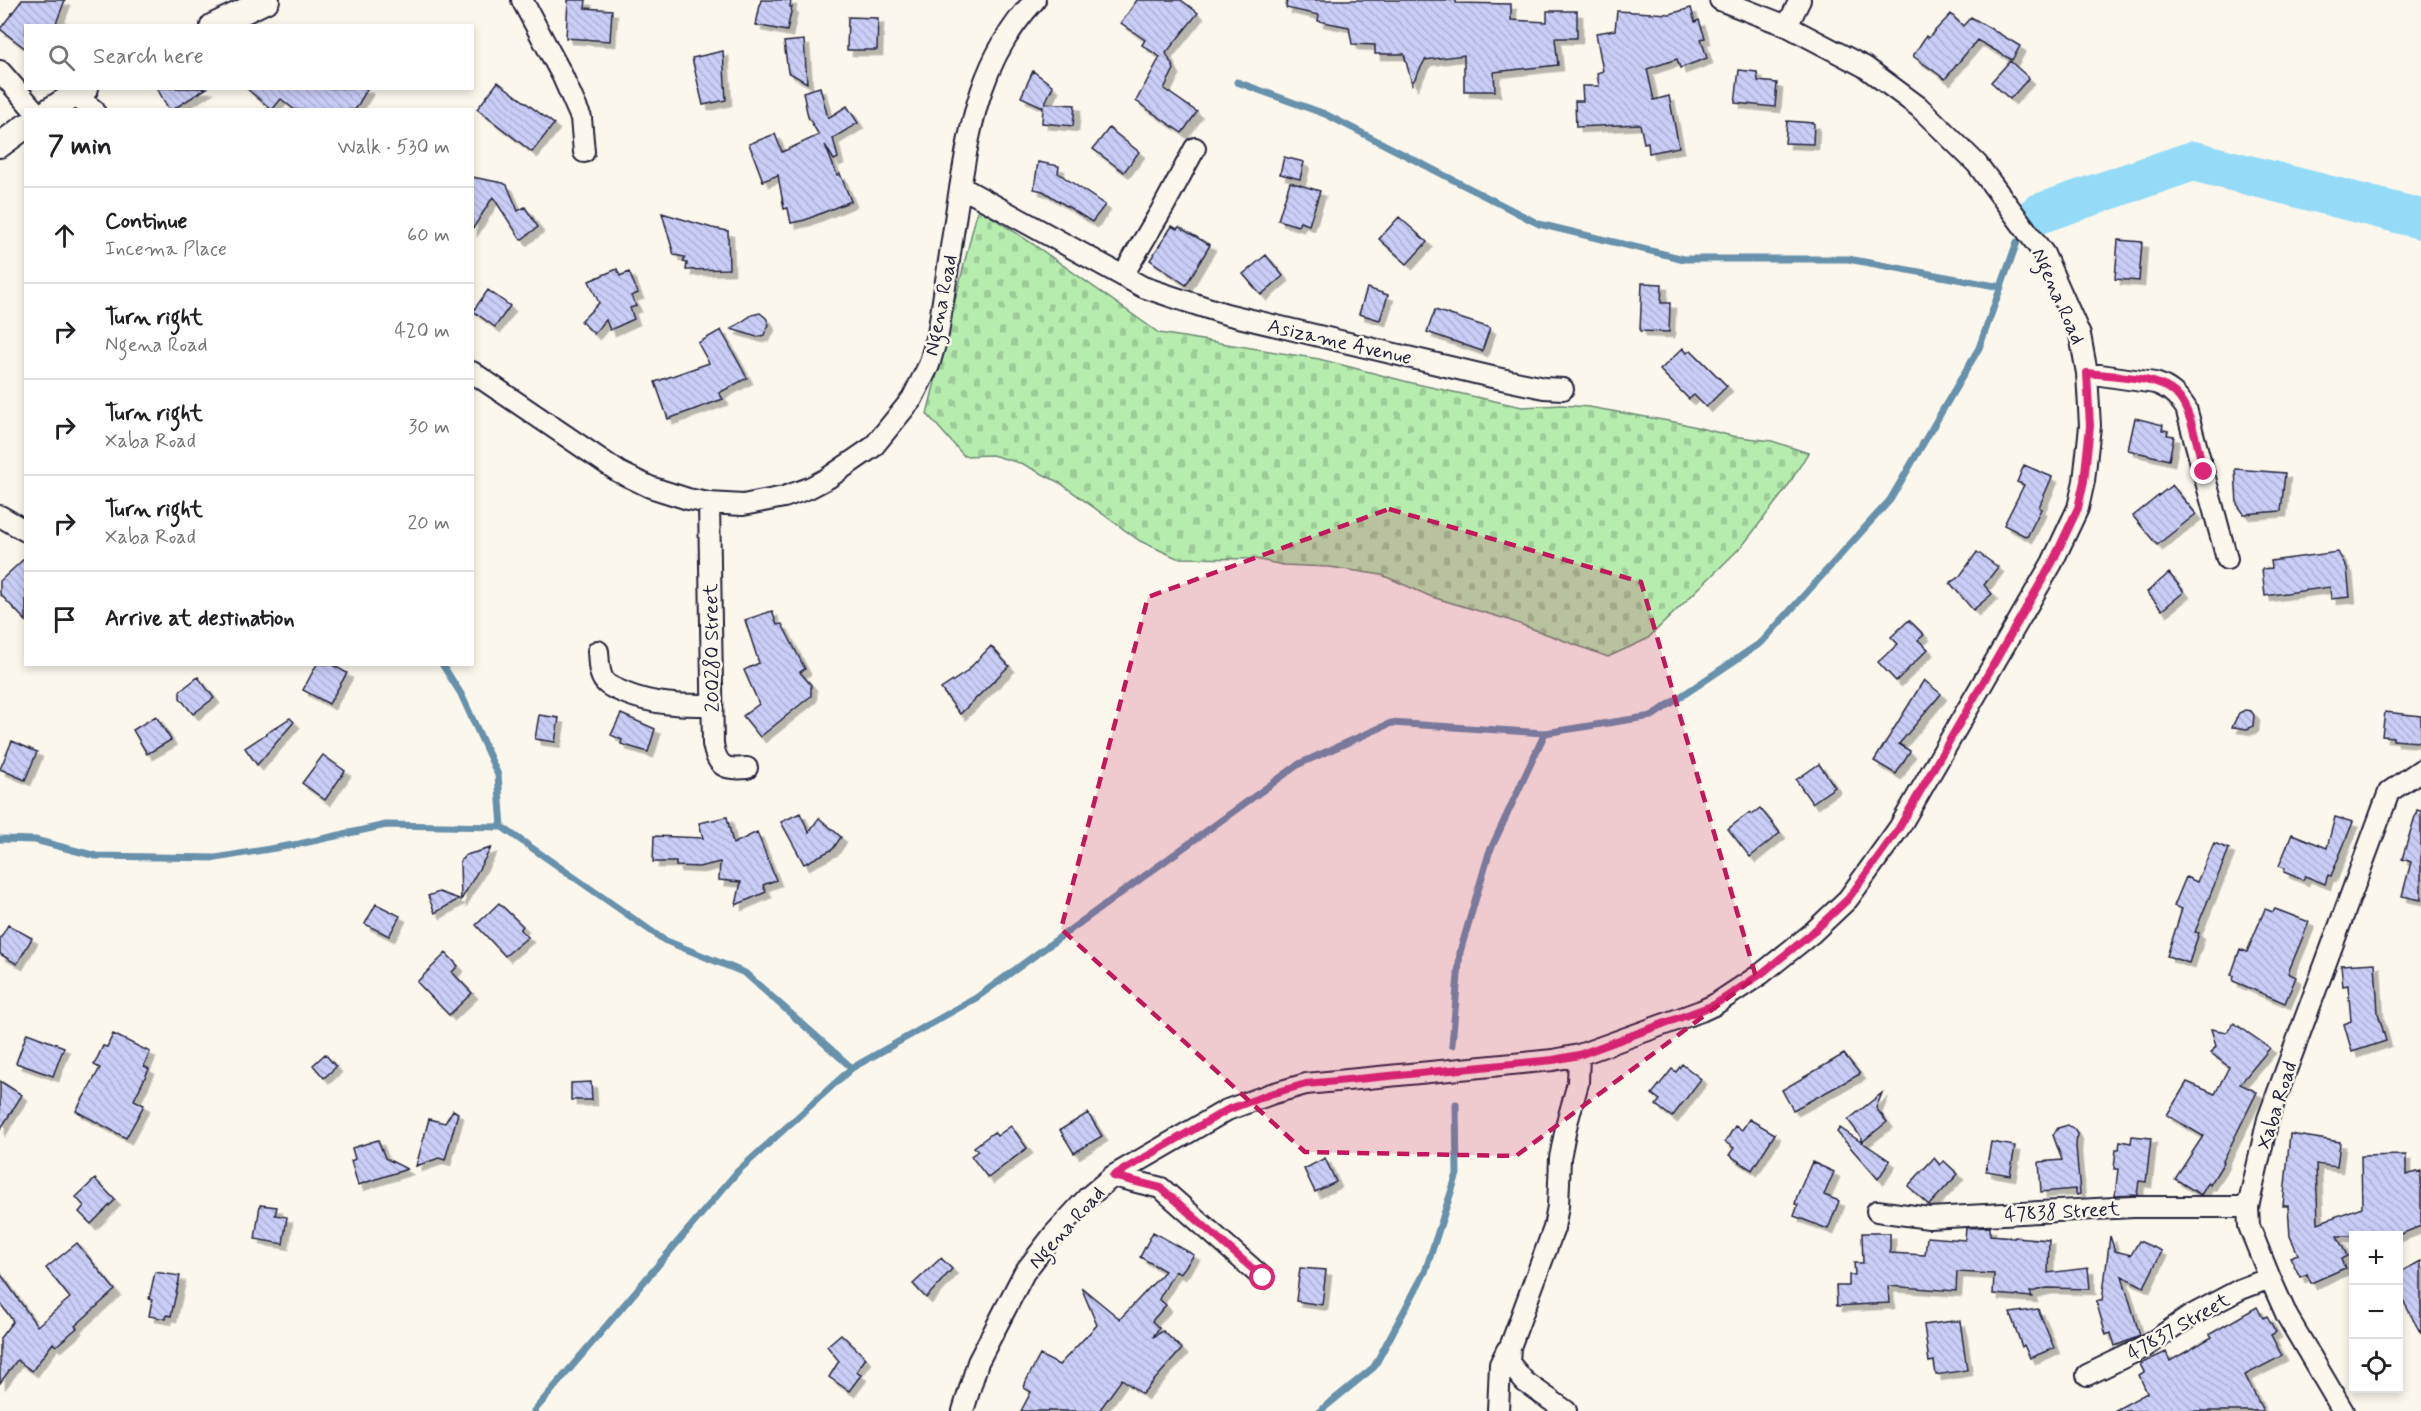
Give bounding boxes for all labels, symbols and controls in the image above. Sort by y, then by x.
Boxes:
search box [24,24,474,90]
icon: search [45,41,78,74]
text: Search here [93,43,204,71]
text: 7 min [48,130,112,164]
text: Walk · 530 m [338,134,450,161]
text: Continue [105,208,187,236]
icon: ahead [48,219,81,252]
text: 60 m [407,222,450,249]
text: Incema Place [105,236,227,263]
street label: Ngena Road [2023,244,2091,350]
street label: Ngena Road [918,252,966,359]
text: Turn right [105,304,203,332]
street label: Asizame Avenue [1265,313,1414,372]
icon: right [48,315,81,348]
text: 420 m [394,318,450,345]
text: Ngena Road [105,332,208,359]
text: Turn right [105,400,203,428]
icon: right [48,411,81,444]
text: 30 m [408,414,450,441]
text: Xaba Road [105,428,196,455]
route end [2190,458,2216,484]
text: Turn right [105,496,203,524]
icon: right [48,507,81,540]
text: 20 m [407,510,450,537]
text: Xaba Road [105,524,196,551]
street label: 200280 Street [698,583,727,713]
icon: arrive [48,603,81,636]
text: Arrive at destination [105,605,295,633]
street label: Xaba Road [2251,1058,2304,1153]
street label: Ngena Road [1023,1181,1113,1276]
street label: 47838 Street [2004,1196,2121,1229]
map controls [2349,1231,2403,1393]
button: + [2349,1231,2403,1285]
route start [1249,1264,1275,1290]
button: − [2349,1285,2403,1339]
street label: 47837 Street [2123,1287,2235,1368]
button: locate [2349,1339,2403,1393]

